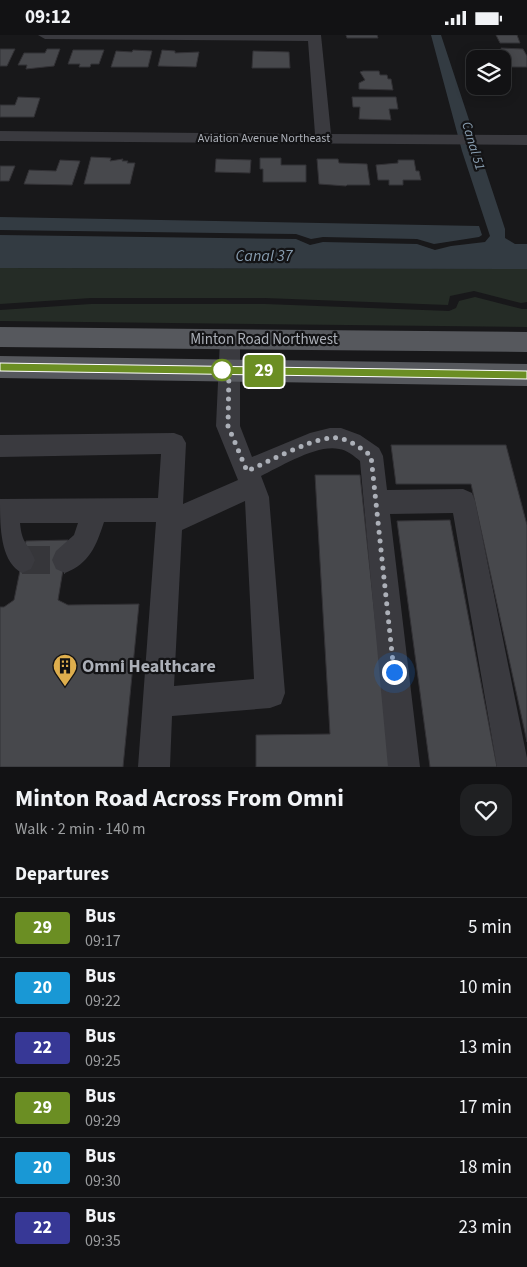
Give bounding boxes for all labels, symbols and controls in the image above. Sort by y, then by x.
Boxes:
text: 09:12 [25,4,71,31]
map controls [466,50,511,95]
button: layers [466,50,511,95]
water label: Canal 51 [456,119,490,173]
street label: Aviation Avenue Northeast [198,130,330,147]
water label: Canal 37 [236,245,294,267]
street label: Minton Road Northwest [190,329,338,350]
line badge: 29 [242,355,286,387]
text: 29 [254,358,274,383]
unlabelled marker [211,359,233,381]
building icon: Omni Healthcare [52,653,78,687]
place label: Omni Healthcare [82,654,216,679]
your location [382,660,407,685]
text: Minton Road Across From Omni [15,781,344,816]
button: heart [460,784,512,836]
text: Walk · 2 min · 140 m [15,818,146,840]
text: Departures [15,861,109,888]
text: Bus [85,903,116,930]
text: 5 min [468,914,512,941]
text: 29 [33,915,52,940]
text: 09:17 [85,930,121,952]
text: Bus [85,963,116,990]
text: 10 min [458,974,512,1001]
text: 20 [33,975,52,1000]
text: 09:22 [85,990,121,1012]
text: Bus [85,1023,116,1050]
text: 13 min [458,1034,512,1061]
text: 22 [33,1035,52,1060]
text: 09:25 [85,1050,121,1072]
text: Bus [85,1083,116,1110]
text: 17 min [458,1094,512,1121]
text: 29 [33,1095,52,1120]
text: 09:29 [85,1110,121,1132]
text: Bus [85,1143,116,1170]
text: 18 min [458,1154,512,1181]
text: 20 [33,1155,52,1180]
text: 09:30 [85,1170,121,1192]
text: Bus [85,1203,116,1230]
text: 23 min [458,1214,512,1241]
text: 22 [33,1215,52,1240]
text: 09:35 [85,1230,121,1252]

